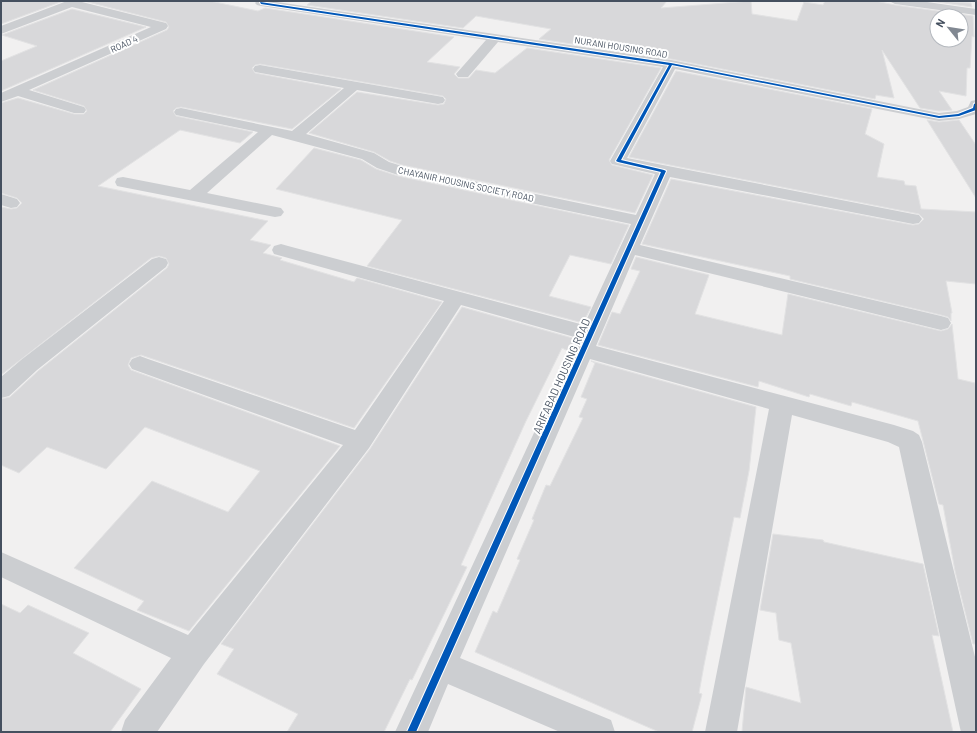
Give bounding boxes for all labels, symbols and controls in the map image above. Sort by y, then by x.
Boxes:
north arrow [929,8,969,48]
text: N [932,16,947,29]
street label: ROAD 4 [109,33,139,55]
street label: NURANI HOUSING ROAD [574,34,668,60]
street label: CHAYANIR HOUSING SOCIETY ROAD [397,164,535,204]
street label: ARIFABAD HOUSING ROAD [530,316,592,436]

